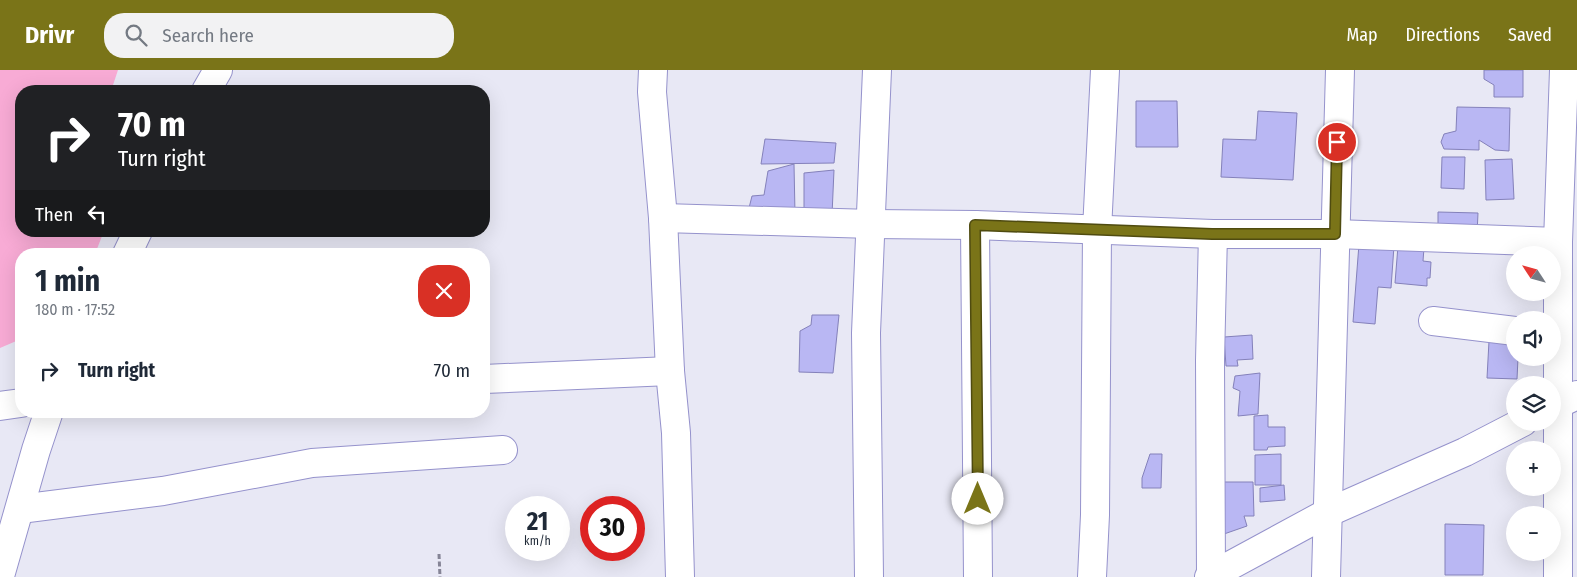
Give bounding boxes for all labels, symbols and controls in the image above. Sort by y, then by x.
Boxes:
search box [104,13,454,58]
text: Drivr [25,21,74,49]
icon: search [122,21,150,49]
text: Search here [162,24,254,47]
text: Map [1346,24,1378,46]
text: Directions [1406,24,1480,46]
text: Saved [1508,24,1552,46]
text: 70 m [118,103,186,145]
icon: right [35,105,100,170]
pin [1316,121,1358,163]
icon: arrive [1323,128,1351,156]
text: Turn right [118,145,206,172]
icon: left [83,200,111,228]
text: Then [35,203,73,226]
north arrow [1506,246,1561,301]
map controls [1506,246,1561,561]
text: 1 min [35,263,100,299]
button: close [418,265,470,317]
text: 180 m · 17:52 [35,300,115,319]
button: sound [1506,311,1561,366]
icon: right [35,357,63,385]
text: Turn right [78,359,155,382]
text: 70 m [434,359,470,382]
button: layers [1506,376,1561,431]
button: + [1506,441,1561,496]
position arrow [951,472,1003,524]
speed limit sign: 30 [580,496,645,561]
button: − [1506,506,1561,561]
text: 21 [527,507,548,537]
text: km/h [524,534,551,548]

